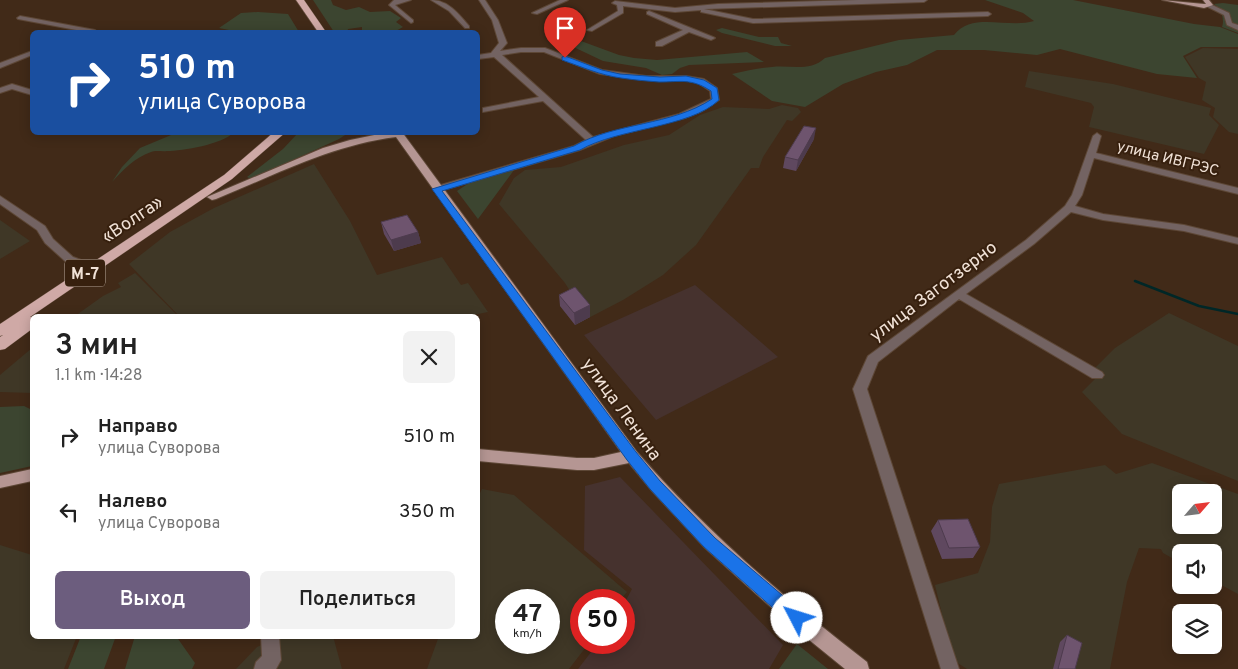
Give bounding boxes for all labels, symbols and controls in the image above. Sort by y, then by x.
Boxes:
pin [544,7,586,58]
icon: arrive [551,14,579,42]
text: 510 m [138,47,236,91]
icon: right [55,50,120,115]
text: улица Суворова [138,90,306,117]
street label: улица ИВГРЭС [1115,138,1221,181]
street label: «Волга» [98,191,168,249]
street label: улица Заготзерно [866,237,1002,348]
road number: М-7 [65,260,105,286]
text: 3 мин [55,328,138,365]
button: close [403,331,455,383]
street label: улица Ленина [576,354,666,466]
text: 1.1 km · 14:28 [55,366,143,386]
text: Направо [98,415,178,439]
icon: right [55,423,83,451]
text: 510 m [403,425,455,449]
text: улица Суворова [98,439,220,459]
north arrow [1172,484,1222,534]
map controls [1172,484,1222,654]
text: Налево [98,490,167,514]
icon: left [55,498,83,526]
text: 350 m [399,500,455,524]
text: улица Суворова [98,514,220,534]
button: sound [1172,544,1222,594]
button: Выход [55,571,250,629]
button: Поделиться [260,571,455,629]
speed limit sign: 50 [570,589,635,654]
position arrow [770,591,822,643]
text: 47 [513,599,542,631]
button: layers [1172,604,1222,654]
text: km/h [513,626,542,642]

